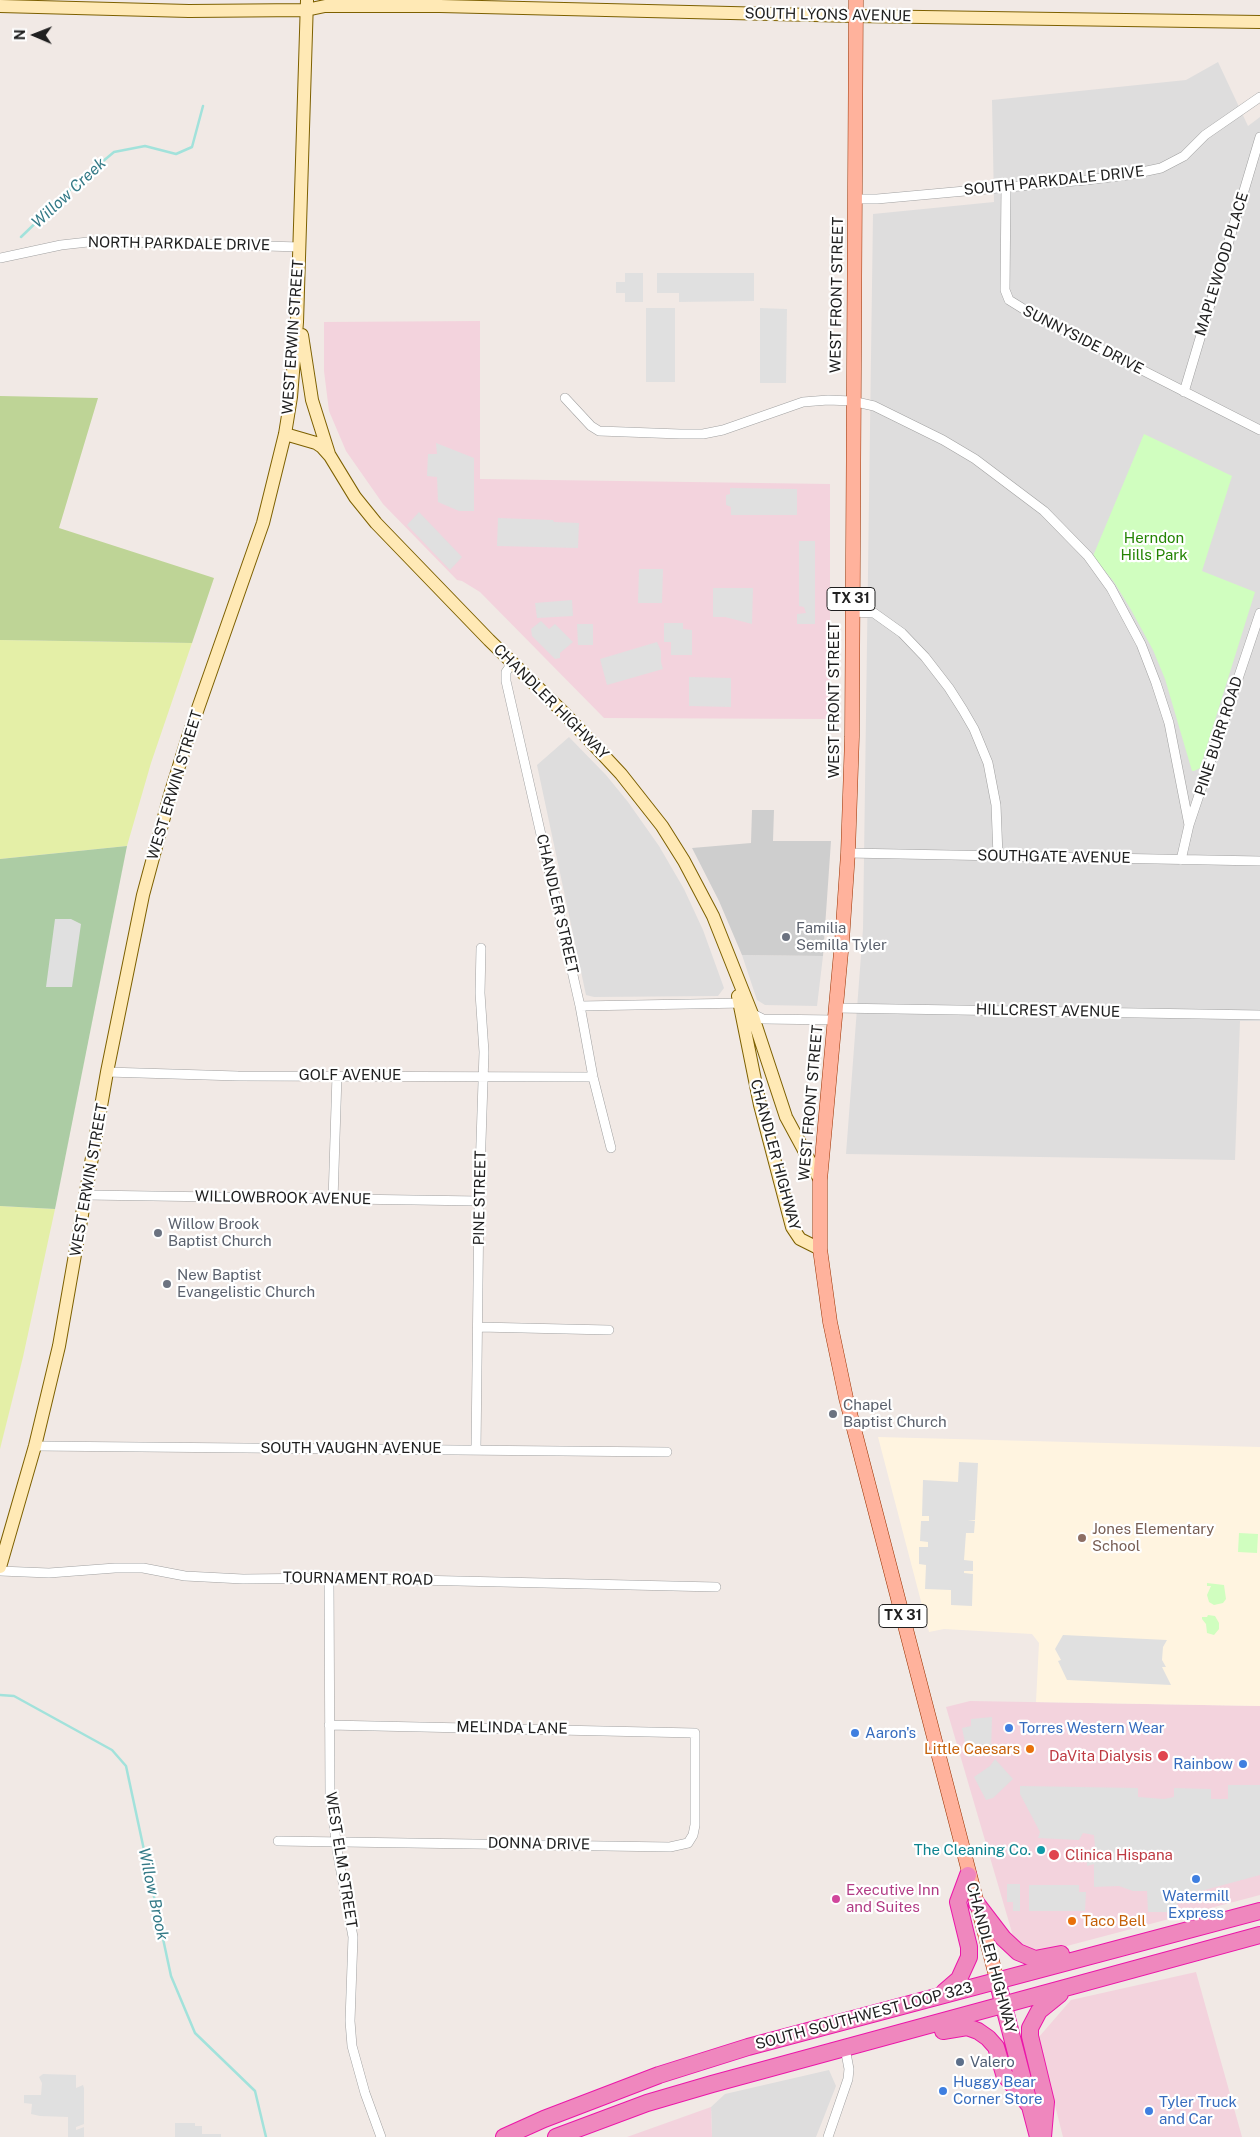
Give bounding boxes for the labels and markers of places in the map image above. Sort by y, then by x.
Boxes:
place label: Familia Semilla Tyler [796,919,887,954]
marker: Familia Semilla Tyler [780,931,792,943]
place label: Willow Brook Baptist Church [168,1215,272,1250]
marker: Willow Brook Baptist Church [152,1227,164,1239]
place label: New Baptist Evangelistic Church [177,1266,315,1301]
marker: New Baptist Evangelistic Church [161,1278,173,1290]
place label: Chapel Baptist Church [843,1396,947,1431]
marker: Chapel Baptist Church [827,1408,839,1420]
place label: Jones Elementary School [1092,1520,1214,1555]
marker: Jones Elementary School [1076,1532,1088,1544]
place label: Torres Western Wear [1019,1719,1165,1737]
marker: Torres Western Wear [1003,1722,1015,1734]
place label: Aaron's [865,1724,916,1742]
marker: Aaron's [849,1727,861,1739]
place label: Little Caesars [924,1740,1020,1758]
marker: Little Caesars [1024,1743,1036,1755]
place label: DaVita Dialysis [1049,1747,1152,1765]
marker: DaVita Dialysis [1156,1749,1170,1763]
place label: Rainbow [1173,1755,1233,1773]
marker: Rainbow [1237,1758,1249,1770]
place label: The Cleaning Co. [914,1841,1031,1859]
marker: The Cleaning Co. [1035,1844,1047,1856]
place label: Clinica Hispana [1065,1846,1173,1864]
marker: Clinica Hispana [1047,1848,1061,1862]
marker: Watermill Express [1190,1873,1202,1885]
place label: Executive Inn and Suites [846,1881,939,1916]
place label: Watermill Express [1162,1887,1230,1922]
marker: Executive Inn and Suites [830,1893,842,1905]
place label: Taco Bell [1082,1912,1146,1930]
marker: Taco Bell [1066,1915,1078,1927]
place label: Valero [970,2053,1015,2071]
marker: Valero [954,2056,966,2068]
place label: Huggy Bear Corner Store [953,2073,1042,2108]
marker: Huggy Bear Corner Store [937,2085,949,2097]
place label: Tyler Truck and Car [1159,2093,1237,2128]
marker: Tyler Truck and Car [1143,2105,1155,2117]

